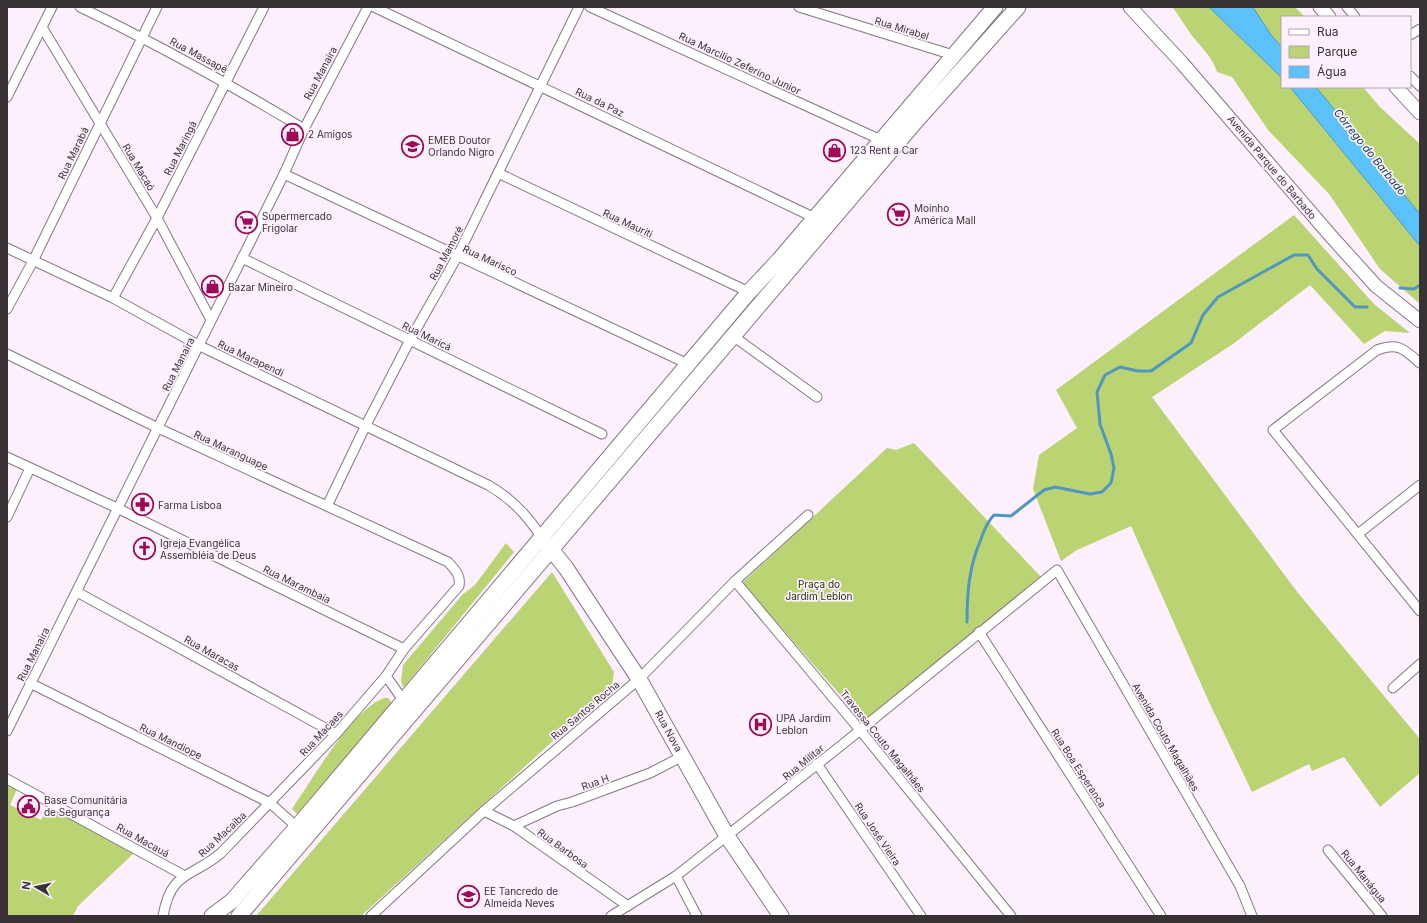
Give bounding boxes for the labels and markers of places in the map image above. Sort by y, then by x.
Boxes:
shop icon: 2 Amigos [279,121,305,147]
place label: 2 Amigos [308,128,352,140]
school or university icon: EMEB Doutor Orlando Nigro [399,133,425,159]
place label: EMEB Doutor Orlando Nigro [428,134,494,158]
shop icon: 123 Rent a Car [822,137,848,163]
place label: 123 Rent a Car [850,144,919,156]
supermarket icon: Moinho América Mall [885,201,911,227]
place label: Moinho América Mall [914,202,976,226]
supermarket icon: Supermercado Frigolar [233,209,259,235]
place label: Supermercado Frigolar [262,210,332,234]
shop icon: Bazar Mineiro [200,274,226,300]
place label: Bazar Mineiro [228,281,293,293]
pharmacy icon: Farma Lisboa [130,492,156,518]
place label: Farma Lisboa [158,499,222,511]
church icon: Igreja Evangélica Assembléia de Deus [132,536,158,562]
place label: Igreja Evangélica Assembléia de Deus [160,537,256,561]
hospital icon: UPA Jardim Leblon [748,711,774,737]
place label: UPA Jardim Leblon [776,712,831,736]
public building icon: Base Comunitária de Segurança [16,793,42,819]
place label: Base Comunitária de Segurança [44,794,127,818]
school or university icon: EE Tancredo de Almeida Neves [456,884,482,910]
place label: EE Tancredo de Almeida Neves [484,885,558,909]

